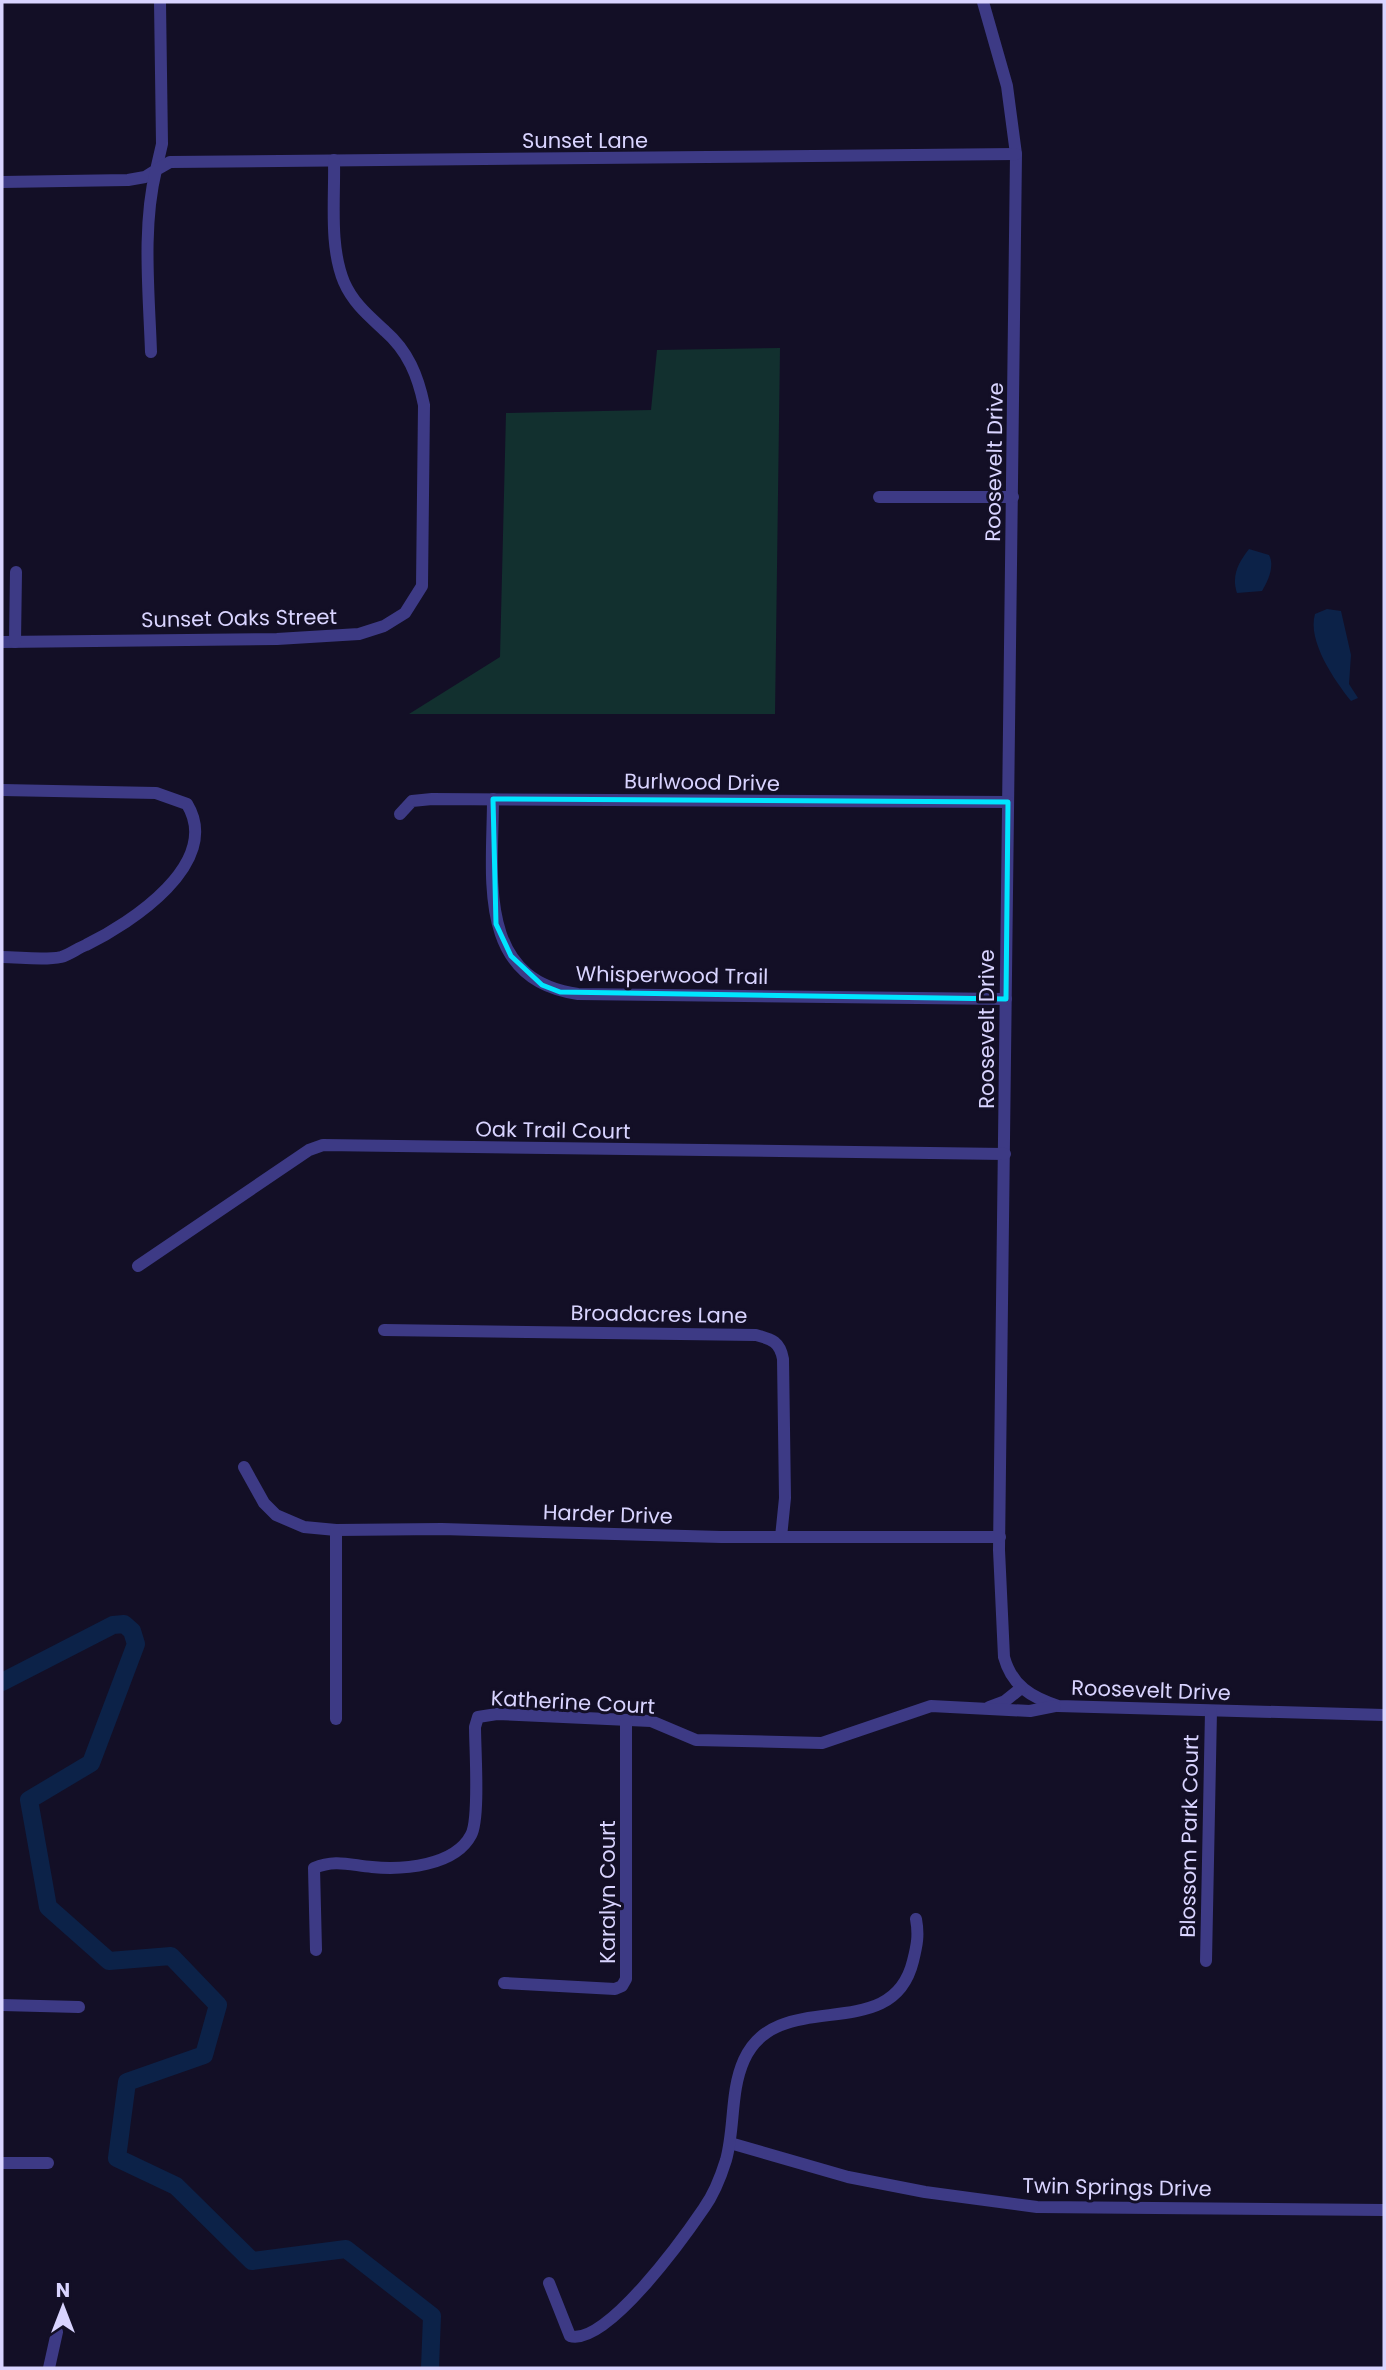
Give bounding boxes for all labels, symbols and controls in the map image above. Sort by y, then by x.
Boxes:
street label: Sunset Lane [522,126,648,155]
street label: Roosevelt Drive [978,382,1010,542]
street label: Sunset Oaks Street [141,602,337,634]
street label: Burlwood Drive [624,766,780,798]
street label: Roosevelt Drive [972,949,1001,1109]
street label: Whisperwood Trail [575,959,769,991]
street label: Oak Trail Court [475,1114,631,1146]
street label: Broadacres Lane [570,1298,748,1330]
street label: Harder Drive [543,1497,673,1531]
street label: Roosevelt Drive [1071,1673,1231,1707]
street label: Katherine Court [490,1683,656,1721]
street label: Blossom Park Court [1173,1734,1205,1938]
street label: Karalyn Court [593,1820,622,1964]
street label: Twin Springs Drive [1022,2171,1212,2203]
north arrow [28,2272,98,2342]
text: N [56,2277,70,2304]

